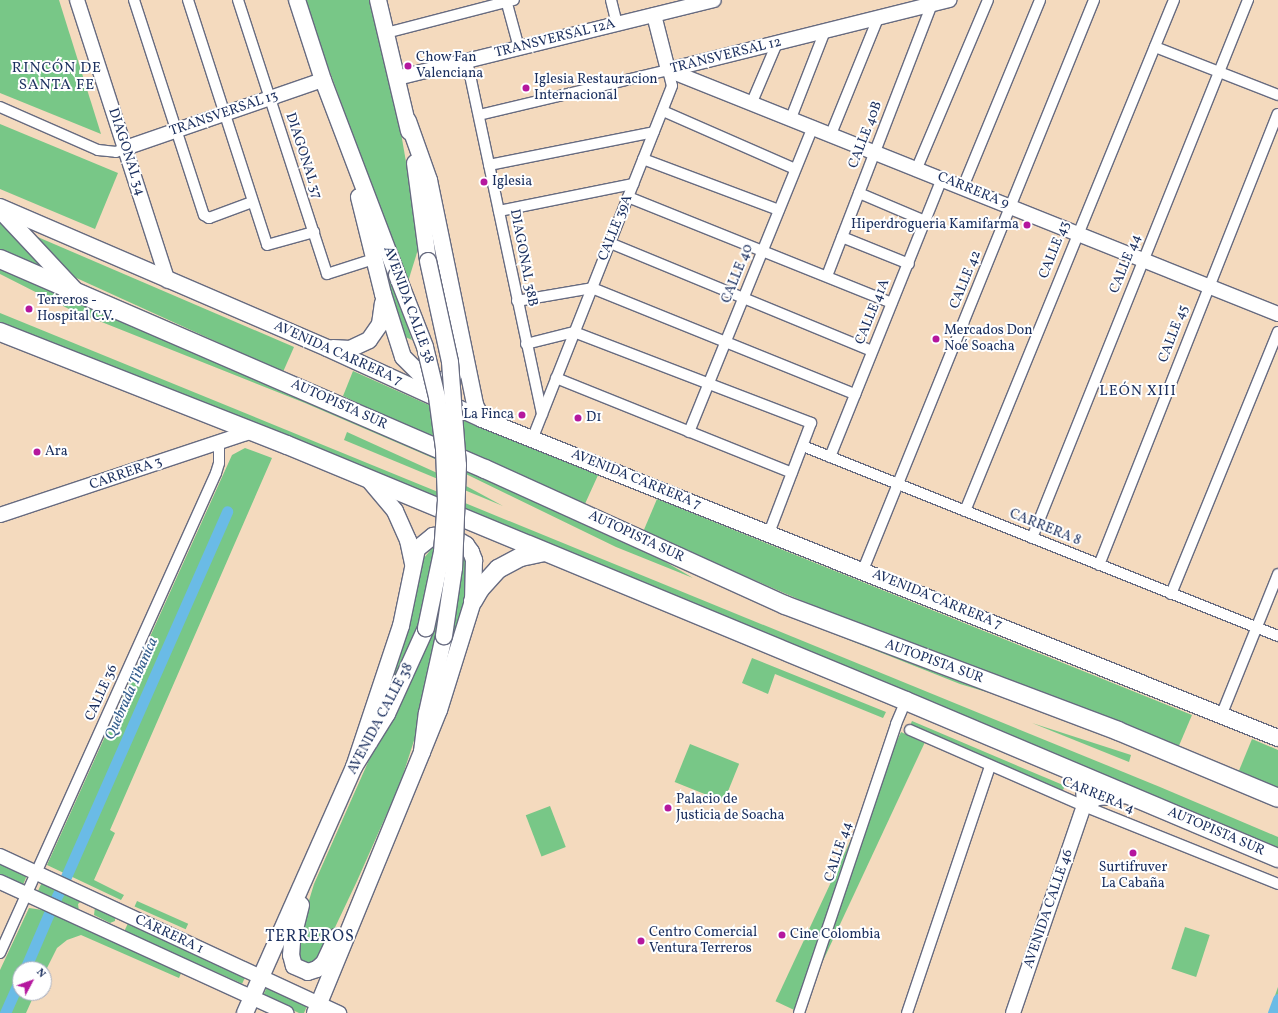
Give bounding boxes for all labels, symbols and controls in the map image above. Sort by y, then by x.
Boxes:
street label: TRANSVERSAL 12A [493,16,617,62]
street label: TRANSVERSAL 12 [669,34,783,78]
place label: Chow Fan Valenciana [416,50,483,82]
district label: RINCÓN DE SANTA FE [12,59,102,94]
marker: Chow Fan Valenciana [403,61,413,71]
place label: Iglesia Restauracion Internacional [534,72,658,104]
marker: Iglesia Restauracion Internacional [521,83,531,93]
street label: TRANSVERSAL 13 [168,88,280,140]
street label: CALLE 40B [845,99,887,171]
street label: DIAGONAL 34 [104,106,148,198]
street label: DIAGONAL 37 [281,111,325,201]
street label: CARRERA 9 [935,169,1011,213]
place label: Iglesia [492,174,532,190]
marker: Iglesia [479,177,489,187]
street label: CALLE 39A [595,193,637,263]
street label: DIAGONAL 38B [505,208,541,308]
place label: Hiperdrogueria Kamifarma [851,217,1019,233]
street label: CALLE 43 [1036,219,1074,281]
marker: Hiperdrogueria Kamifarma [1022,220,1032,230]
street label: CALLE 44 [1107,232,1145,296]
street label: CALLE 40 [719,242,757,306]
street label: AVENIDA CALLE 38 [379,244,437,366]
street label: CALLE 42 [947,248,985,312]
street label: CALLE 41A [852,277,894,347]
place label: Terreros - Hospital C.V. [37,293,114,326]
street label: CALLE 45 [1155,303,1193,365]
marker: Terreros - Hospital C.V. [24,304,34,314]
street label: AVENIDA CARRERA 7 [271,318,405,390]
place label: Mercados Don Noé Soacha [944,323,1033,356]
marker: Mercados Don Noé Soacha [931,334,941,344]
street label: AUTOPISTA SUR [288,376,390,434]
district label: LEÓN XIII [1099,383,1177,401]
place label: La Finca [463,407,514,423]
marker: La Finca [517,410,527,420]
place label: D1 [586,410,602,426]
marker: D1 [573,413,583,423]
place label: Ara [45,444,68,460]
street label: AVENIDA CARRERA 7 [568,446,704,514]
marker: Ara [32,447,42,457]
street label: CARRERA 3 [87,454,165,494]
street label: CARRERA 8 [1007,506,1083,550]
street label: AUTOPISTA SUR [585,507,687,567]
street label: AVENIDA CARRERA 7 [869,566,1005,634]
water label: Quebrada Tibaníca [101,635,163,743]
street label: AUTOPISTA SUR [882,636,986,688]
street label: AVENIDA CALLE 38 [345,660,417,778]
street label: CALLE 36 [82,662,122,724]
street label: CARRERA 4 [1059,774,1137,818]
place label: Palacio de Justicia de Soacha [676,792,785,824]
marker: Palacio de Justicia de Soacha [663,803,673,813]
street label: AUTOPISTA SUR [1165,804,1267,860]
street label: CALLE 44 [821,820,857,884]
street label: AVENIDA CALLE 46 [1021,847,1077,971]
marker: Surtifruver La Cabaña [1128,848,1138,858]
place label: Surtifruver La Cabaña [1099,860,1167,892]
street label: CARRERA 1 [132,912,206,958]
place label: Centro Comercial Ventura Terreros [649,925,757,958]
district label: TERREROS [265,927,355,947]
place label: Cine Colombia [790,927,880,943]
marker: Cine Colombia [777,930,787,940]
marker: Centro Comercial Ventura Terreros [636,936,646,946]
north arrow [12,961,52,1001]
text: N [32,966,49,981]

